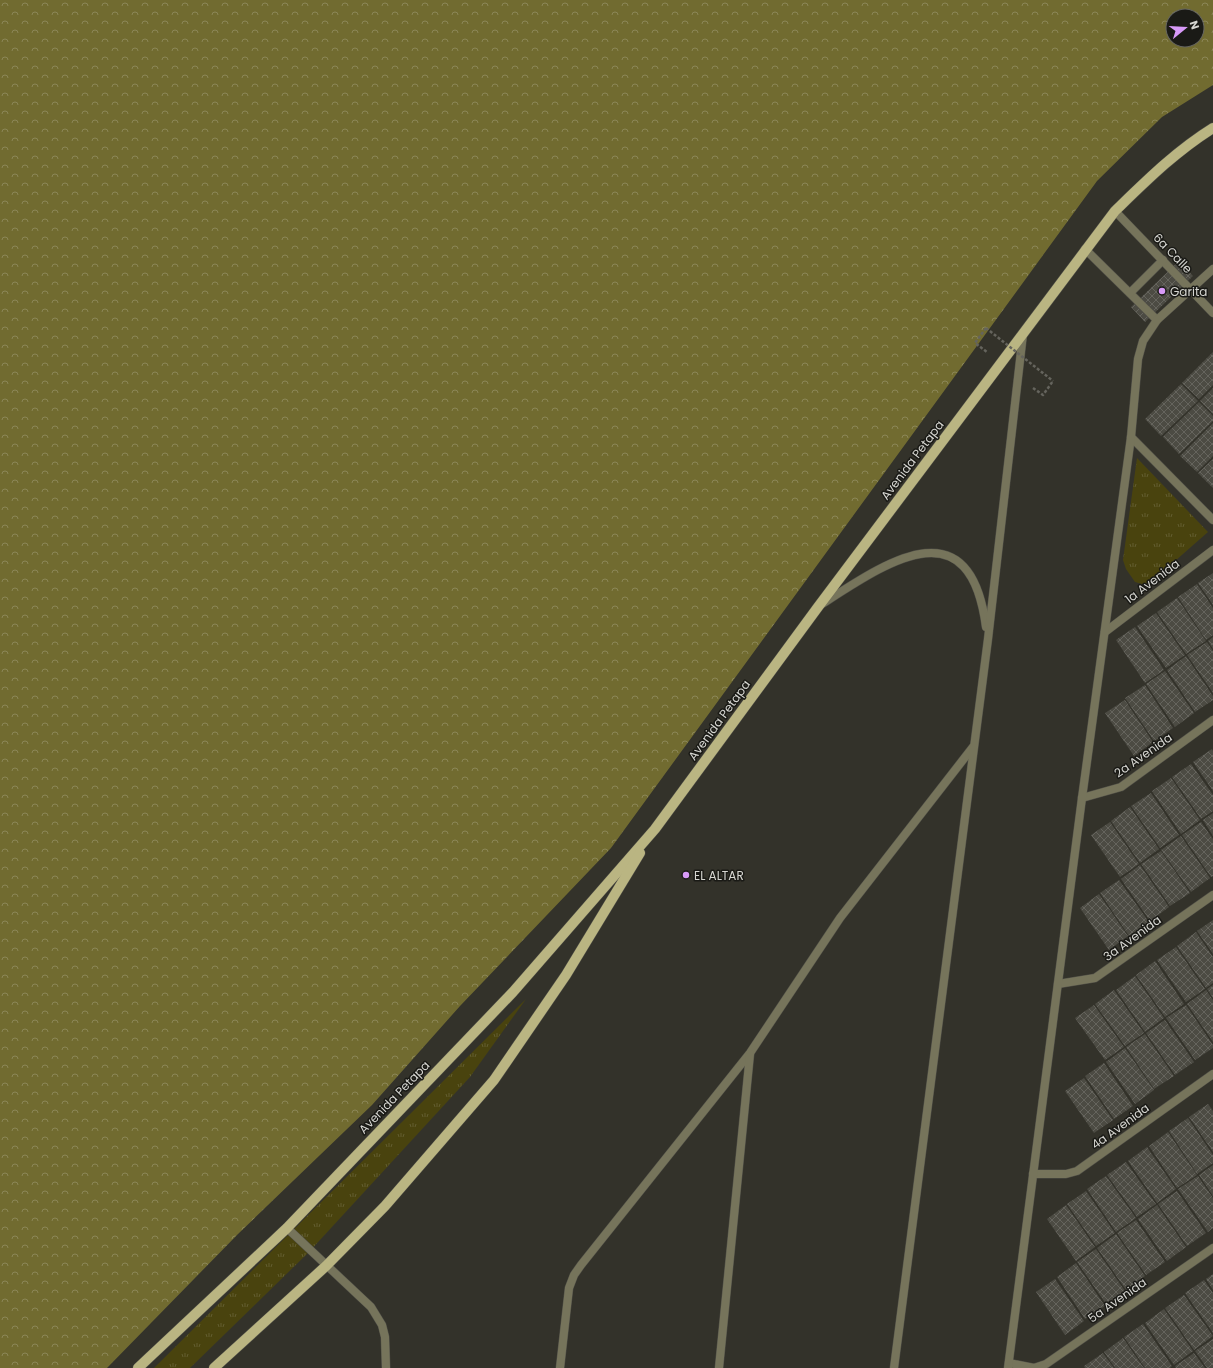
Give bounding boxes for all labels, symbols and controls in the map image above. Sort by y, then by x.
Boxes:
north arrow [1165,8,1205,48]
text: N [1186,18,1203,31]
street label: 6a Calle [1150,229,1196,277]
place label: Garita [1170,283,1207,300]
marker: Garita [1157,286,1167,296]
street label: Avenida Petapa [876,417,948,503]
street label: 1a Avenida [1121,555,1183,607]
street label: Avenida Petapa [684,676,754,764]
street label: 2a Avenida [1111,729,1175,781]
place label: EL ALTAR [694,867,744,884]
marker: EL ALTAR [681,870,691,880]
street label: 3a Avenida [1100,911,1164,965]
street label: Avenida Petapa [355,1057,433,1137]
street label: 4a Avenida [1088,1099,1152,1153]
street label: 5a Avenida [1084,1274,1150,1326]

